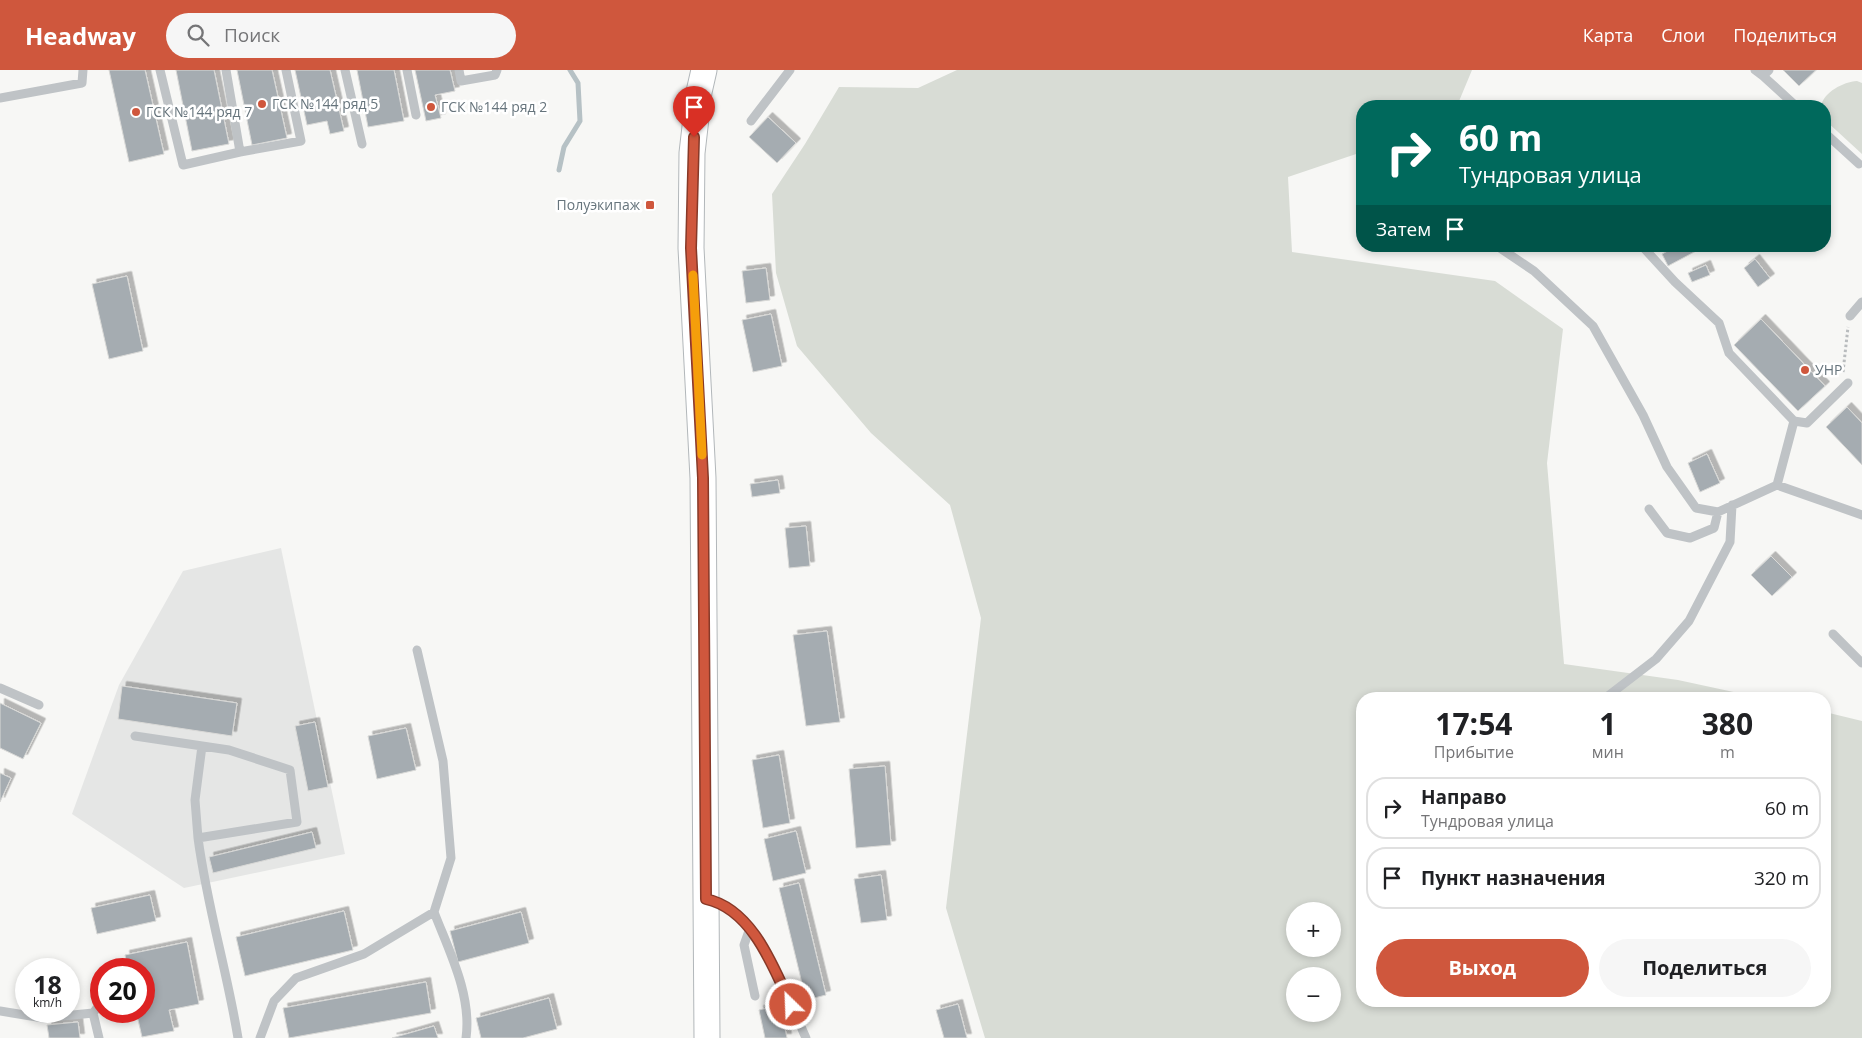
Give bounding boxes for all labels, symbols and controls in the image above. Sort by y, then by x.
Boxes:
search box [166,13,516,58]
text: Headway [25,19,136,52]
icon: search [184,21,212,49]
text: Поиск [224,22,280,48]
text: Карта [1583,23,1633,47]
text: Слои [1661,23,1705,47]
text: Поделиться [1733,23,1837,47]
pin [673,86,715,137]
icon: arrive [680,93,708,121]
place label: ГСК №144 ряд 5 [272,94,378,113]
place label: ГСК №144 ряд 2 [441,97,547,116]
marker: ГСК №144 ряд 5 [256,98,268,110]
marker: ГСК №144 ряд 2 [425,101,437,113]
place label: ГСК №144 ряд 7 [146,102,252,121]
marker: ГСК №144 ряд 7 [130,106,142,118]
text: 60 m [1459,114,1542,161]
icon: right [1376,120,1441,185]
text: Тундровая улица [1459,159,1642,189]
place label: Полуэкипаж [557,195,641,214]
marker: Полуэкипаж [644,199,656,211]
icon: arrive [1441,215,1469,243]
text: Затем [1376,216,1431,242]
place label: УНР [1815,360,1842,379]
marker: УНР [1799,364,1811,376]
text: 17:54 [1435,703,1512,744]
text: 1 [1599,703,1616,744]
text: 380 [1702,703,1753,744]
text: Прибытие [1434,741,1514,763]
text: мин [1592,741,1624,763]
text: m [1720,741,1735,763]
text: Направо [1421,784,1507,810]
icon: right [1378,794,1406,822]
text: 60 m [1765,795,1809,821]
text: Тундровая улица [1421,810,1554,832]
icon: arrive [1378,864,1406,892]
text: Пункт назначения [1421,865,1606,891]
text: 320 m [1754,865,1809,891]
map controls [1286,902,1341,1022]
button: + [1286,902,1341,957]
button: Выход [1376,939,1589,997]
button: Поделиться [1599,939,1811,997]
speed limit sign: 20 [90,958,155,1023]
text: 18 [33,967,62,1001]
button: − [1286,967,1341,1022]
position arrow [764,978,816,1030]
text: km/h [33,994,62,1011]

